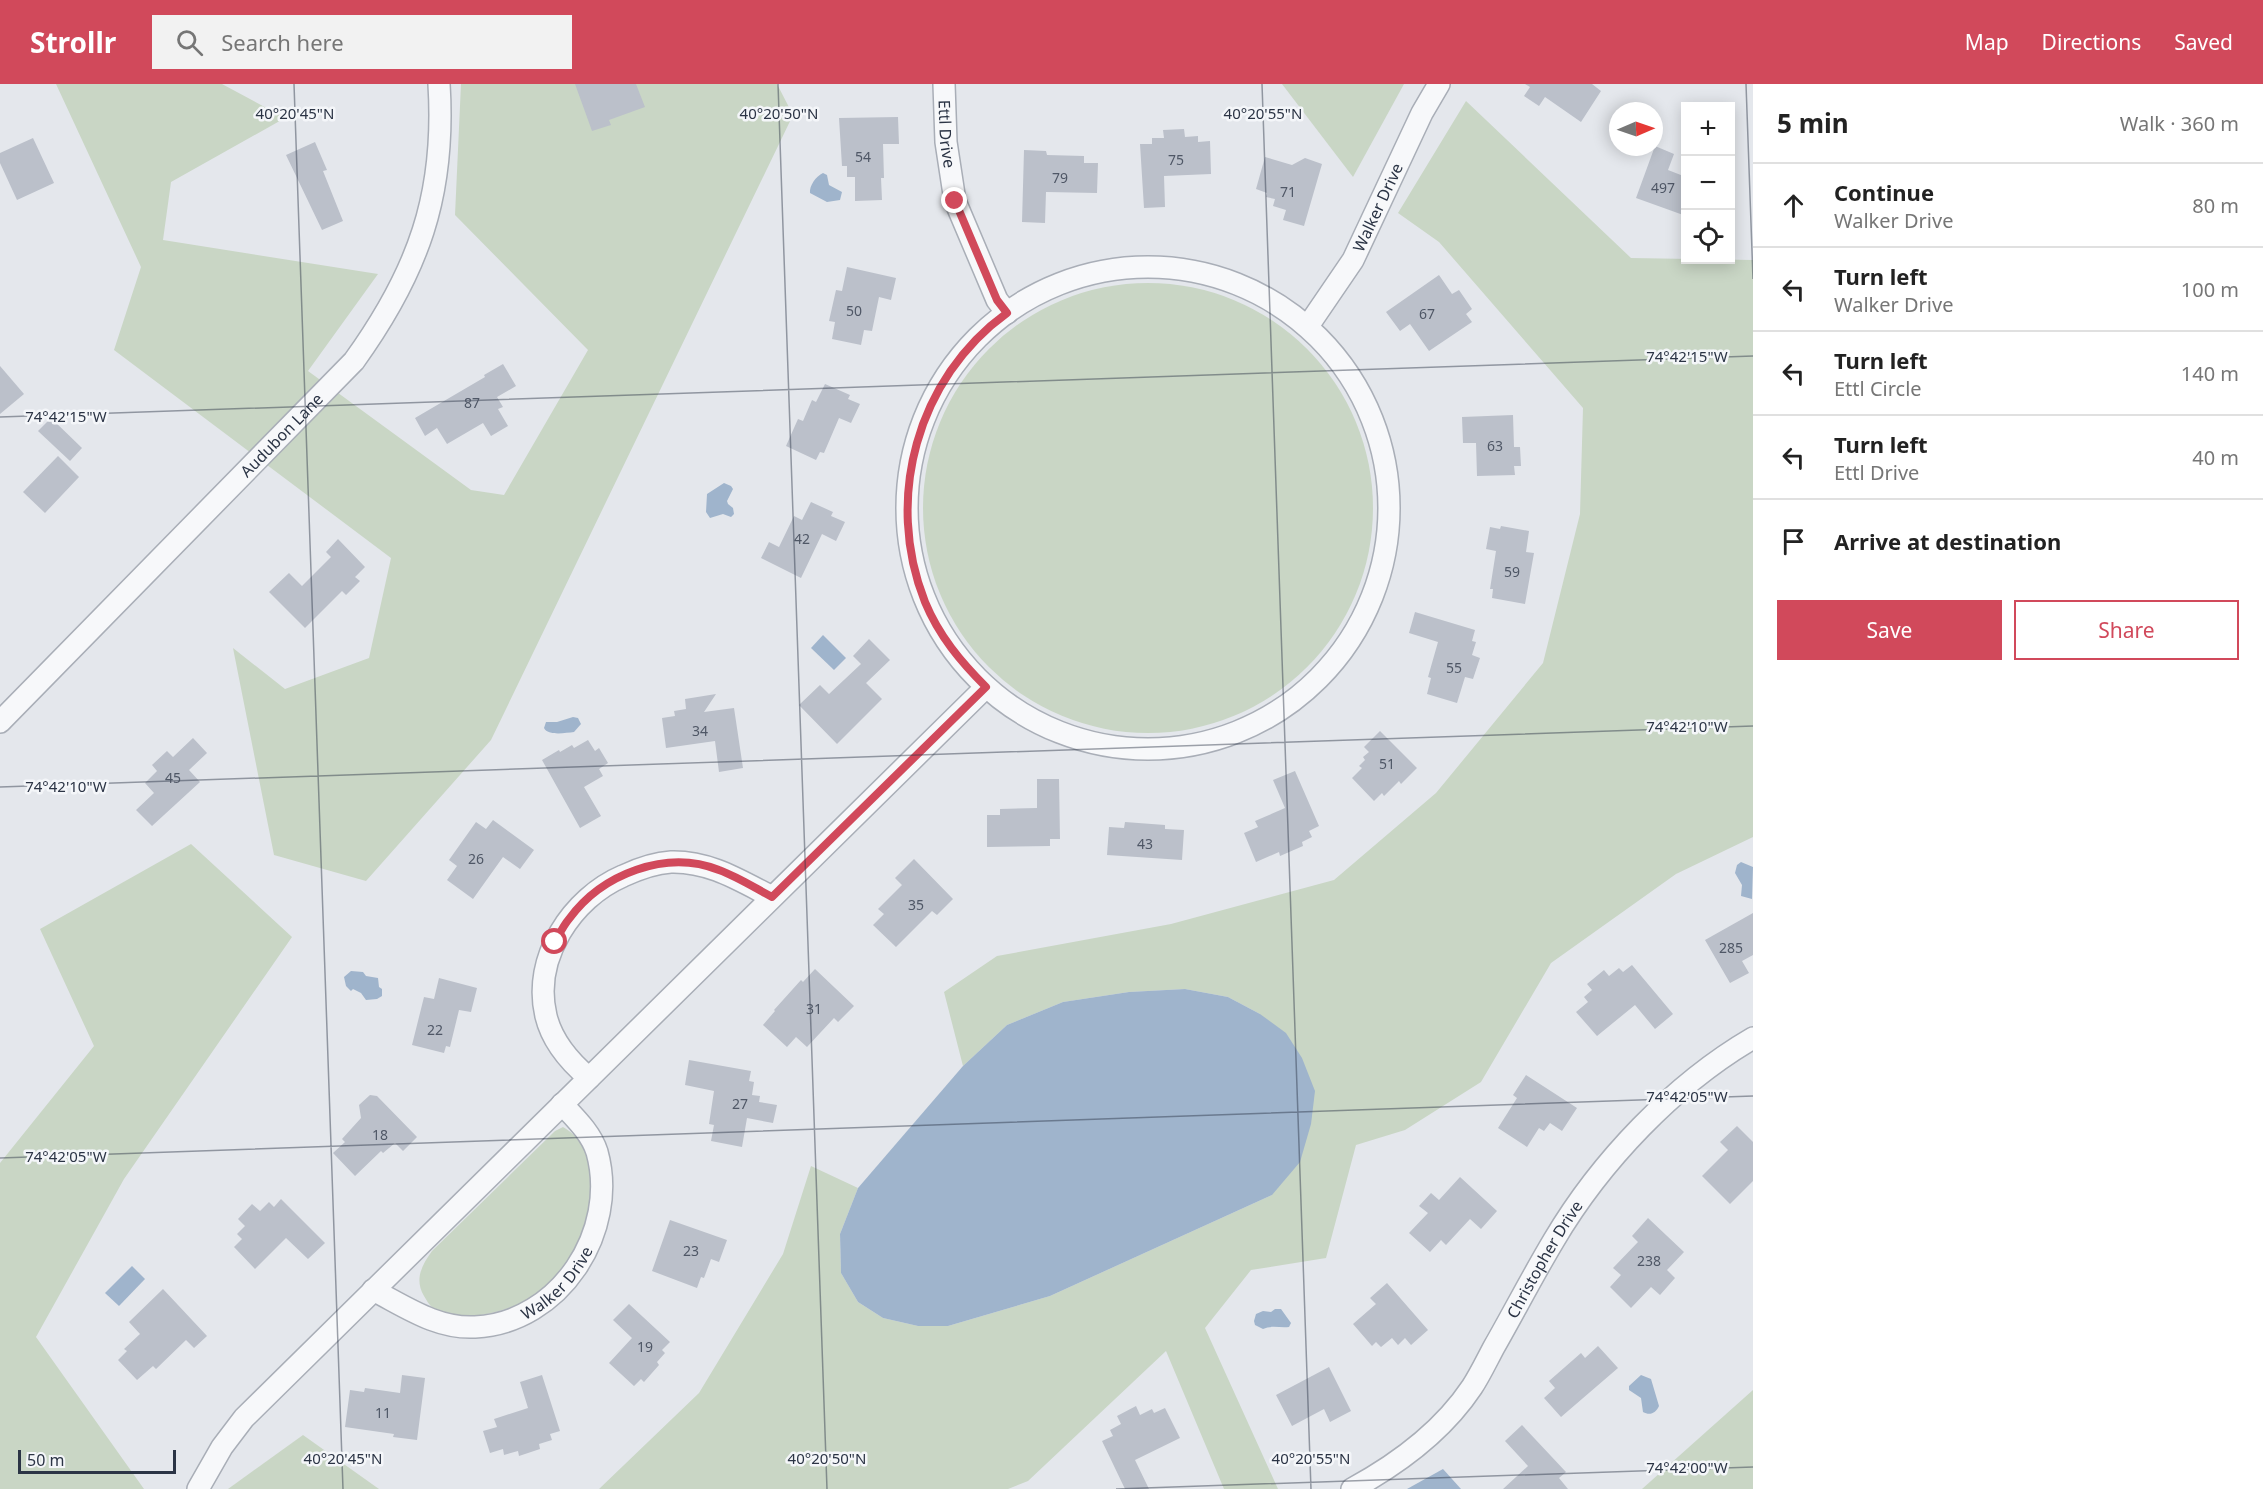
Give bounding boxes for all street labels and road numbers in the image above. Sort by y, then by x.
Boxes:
street label: Ettl Drive [934,99,961,170]
street label: Walker Drive [1347,159,1408,255]
street label: Audubon Lane [235,388,328,482]
street label: Christopher Drive [1501,1196,1588,1322]
street label: Walker Drive [517,1242,598,1325]

